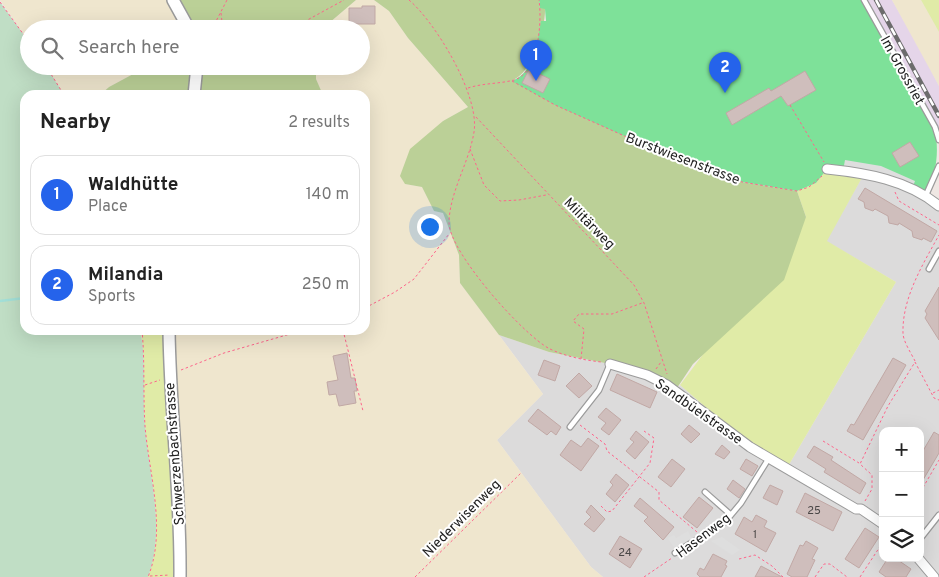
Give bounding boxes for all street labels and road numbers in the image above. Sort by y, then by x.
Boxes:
street label: Im Grossriet [876,33,928,108]
street label: Burstwiesenstrasse [623,130,742,189]
street label: Militärweg [560,195,618,253]
street label: Sandbüelstrasse [651,376,745,449]
street label: Schwerzenbachstrasse [162,382,189,526]
street label: Niederwisenweg [420,477,505,562]
street label: Hasenweg [673,510,735,562]

